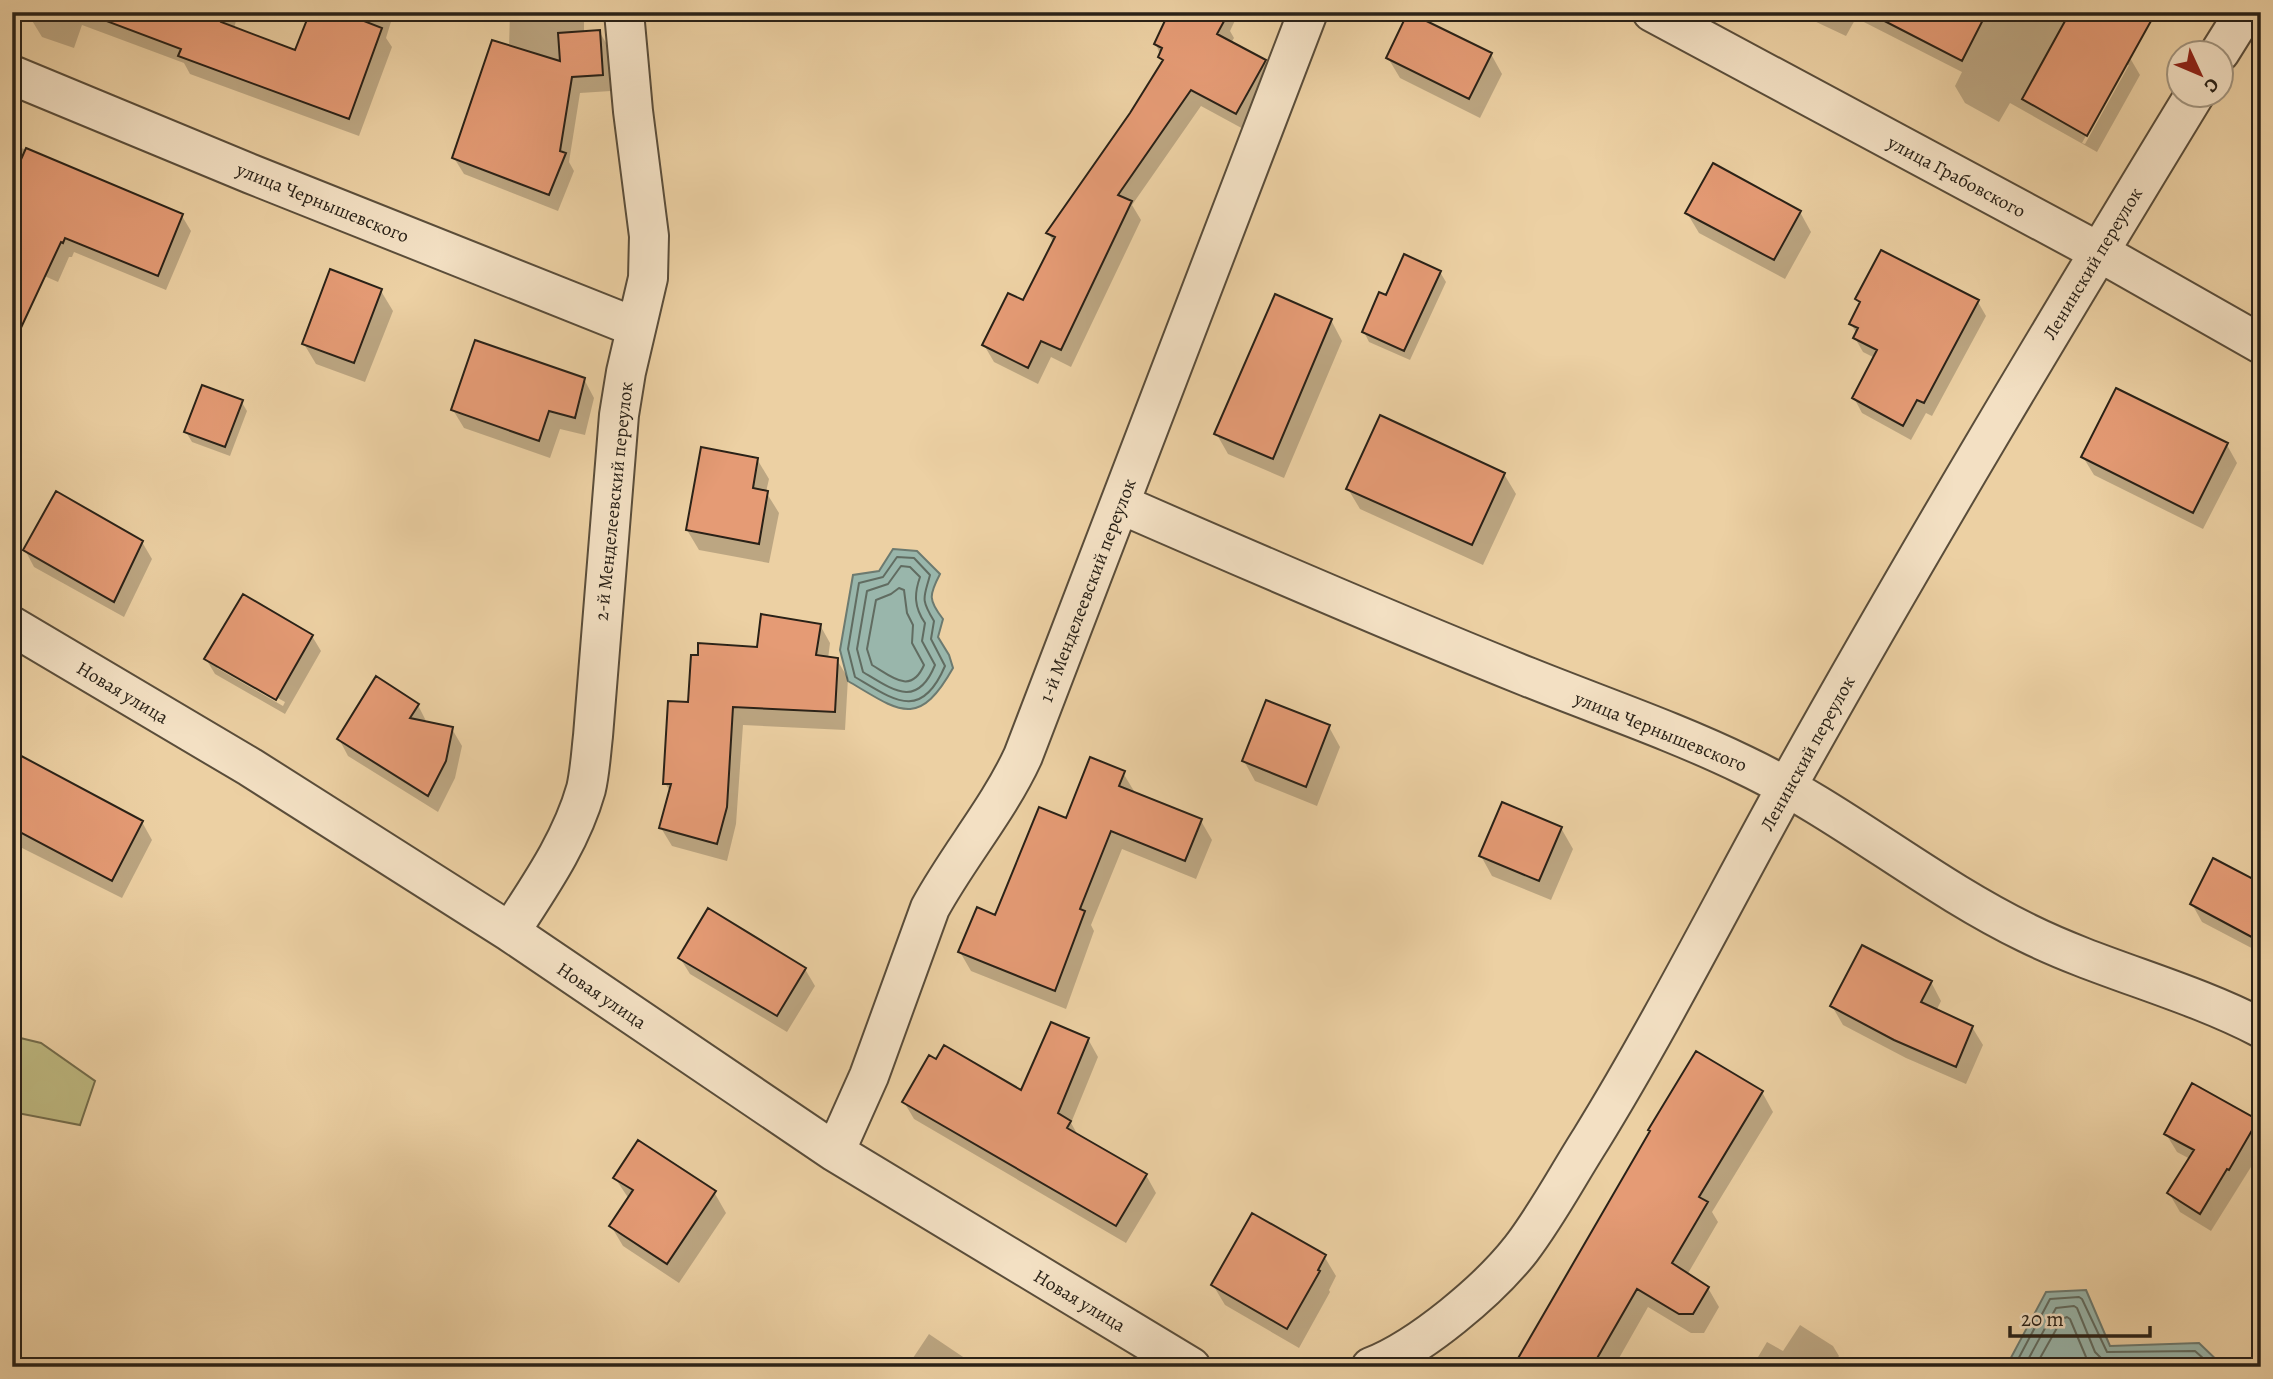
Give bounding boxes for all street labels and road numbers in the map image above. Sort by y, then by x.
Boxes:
street label: улица Грабовского [1882,129,2030,224]
street label: улица Чернышевского [232,156,413,249]
street label: Ленинский переулок [2037,182,2149,345]
street label: 2-й Менделеевский переулок [589,380,639,622]
street label: 1-й Менделеевский переулок [1033,475,1143,706]
street label: Новая улица [72,655,173,731]
street label: Ленинский переулок [1754,671,1861,836]
street label: улица Чернышевского [1570,685,1751,778]
street label: Новая улица [552,956,652,1035]
street label: Новая улица [1029,1263,1130,1339]

